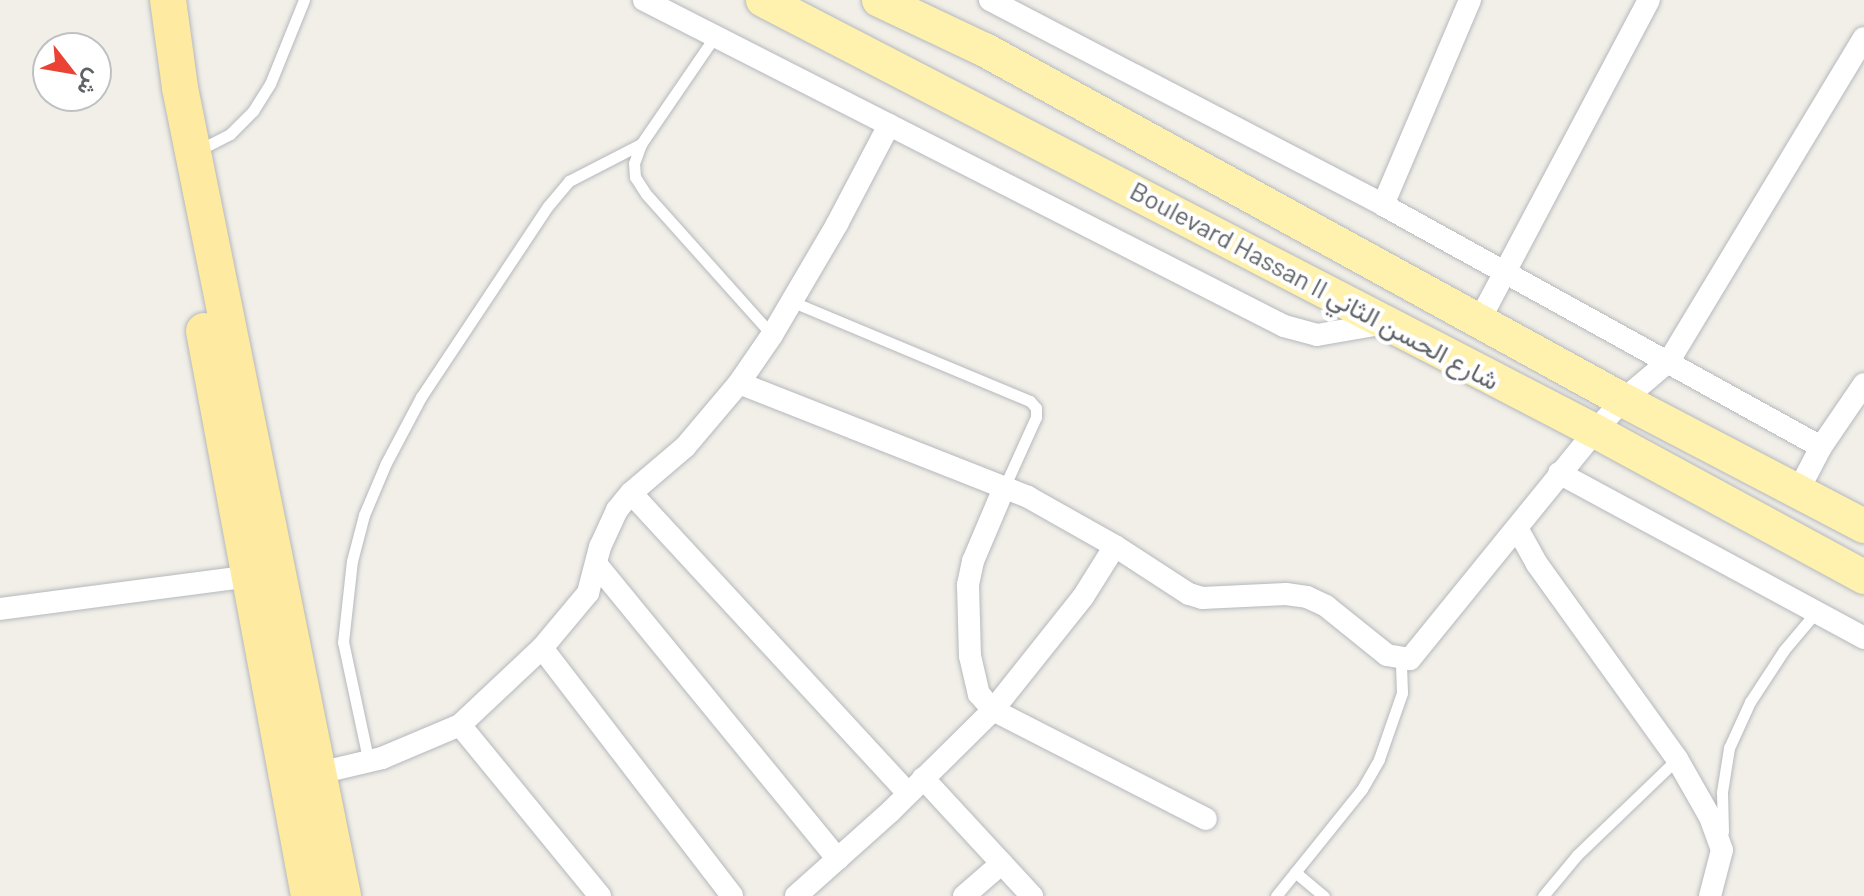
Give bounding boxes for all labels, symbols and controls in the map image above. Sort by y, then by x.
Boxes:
north arrow [32,32,112,112]
text: ش [73,65,109,101]
street label: Boulevard Hassan II شارع الحسن الثاني [1125,174,1505,396]

